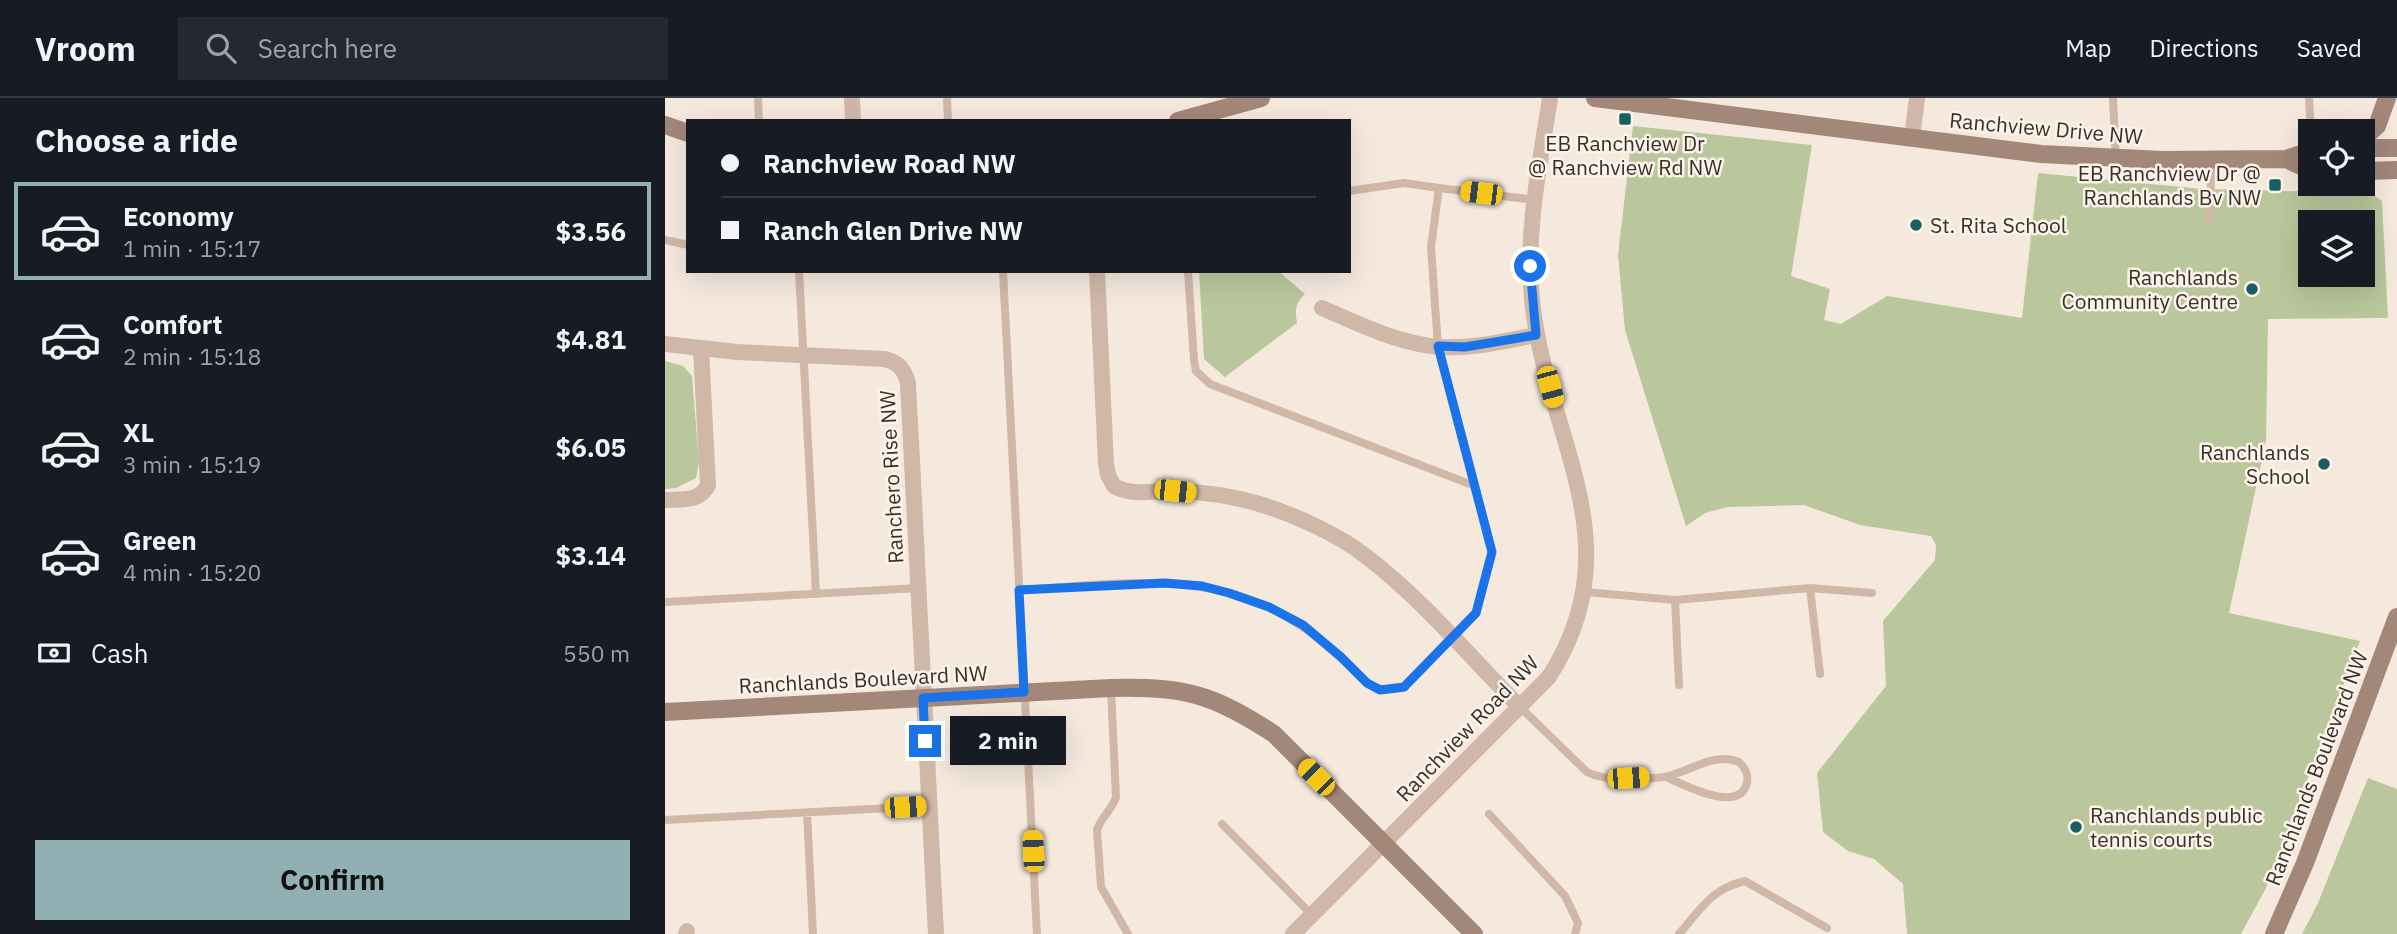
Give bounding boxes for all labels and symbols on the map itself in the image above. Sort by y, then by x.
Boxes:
street label: Ranchview Drive NW [1948,106,2144,150]
marker: EB Ranchview Dr @ Ranchview Rd NW [1617,111,1633,127]
place label: EB Ranchview Dr @ Ranchview Rd NW [1528,129,1722,181]
place label: EB Ranchview Dr @ Ranchlands Bv NW [2078,159,2261,211]
marker: EB Ranchview Dr @ Ranchlands Bv NW [2267,177,2283,193]
car [1459,180,1504,206]
place label: St. Rita School [1930,211,2067,239]
marker: St. Rita School [1908,217,1924,233]
route start [1514,250,1546,282]
place label: Ranchlands Community Centre [2062,263,2238,315]
marker: Ranchlands Community Centre [2244,281,2260,297]
car [1535,364,1566,410]
street label: Ranchero Rise NW [872,389,910,564]
place label: Ranchlands School [2200,438,2310,490]
marker: Ranchlands School [2316,456,2332,472]
car [1154,478,1197,504]
street label: Ranchlands Boulevard NW [2258,646,2374,889]
street label: Ranchview Road NW [1390,648,1545,807]
street label: Ranchlands Boulevard NW [738,658,988,700]
callout: 2 min [949,716,1065,766]
route end [909,725,941,757]
car [1294,755,1339,799]
car [1607,766,1650,790]
car [884,795,927,819]
place label: Ranchlands public tennis courts [2090,801,2263,853]
marker: Ranchlands public tennis courts [2068,819,2084,835]
car [1022,829,1045,873]

